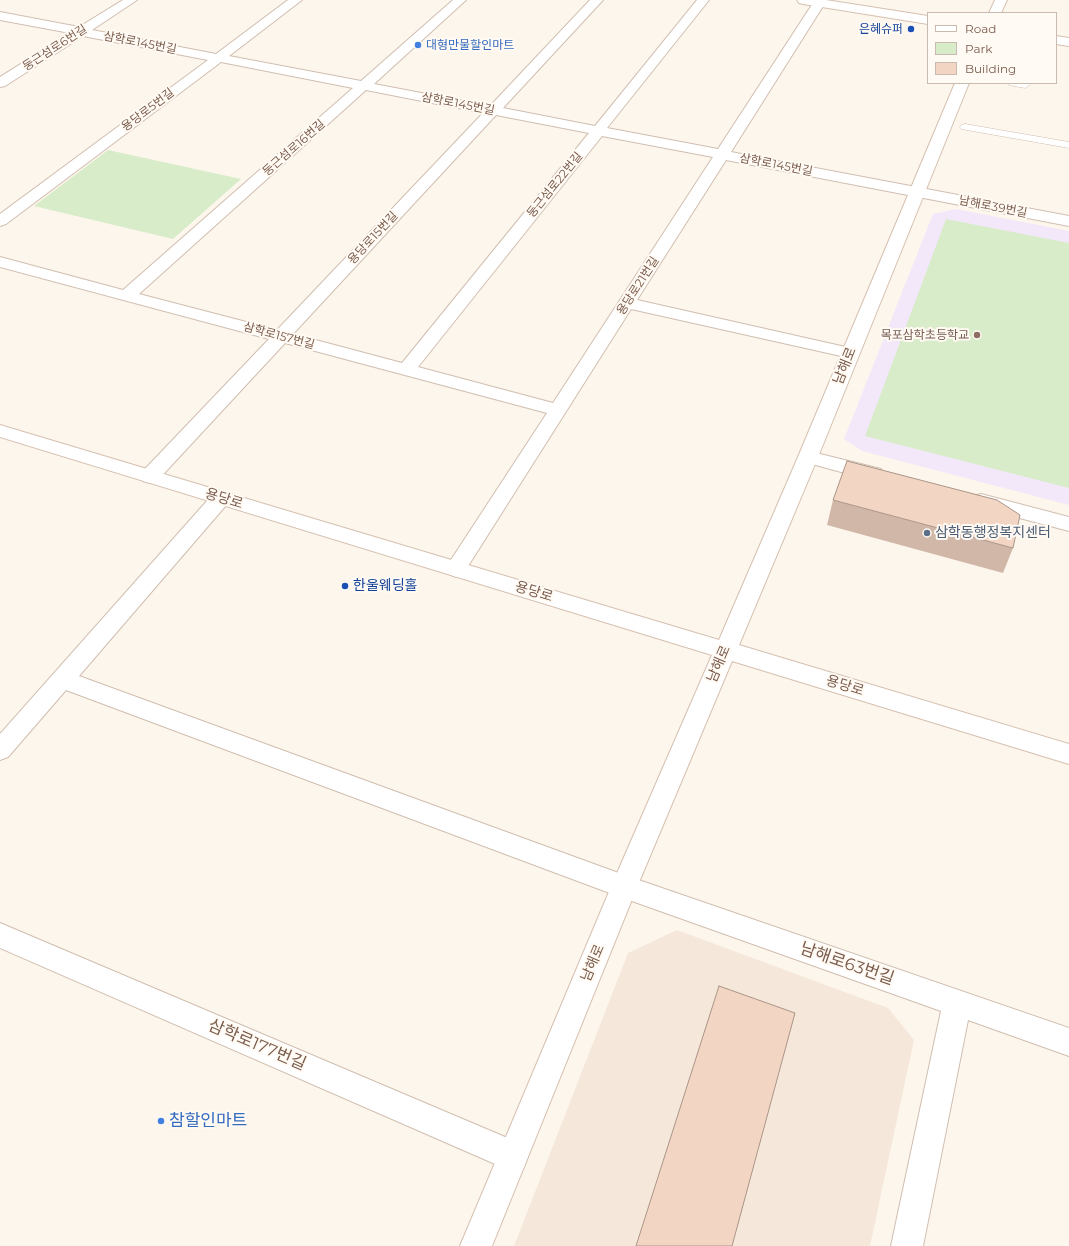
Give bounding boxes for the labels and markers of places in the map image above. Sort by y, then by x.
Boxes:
place label: 은혜슈퍼 [859,22,903,36]
marker: 은혜슈퍼 [906,24,916,34]
place label: 대형만물할인마트 [426,38,514,52]
marker: 대형만물할인마트 [413,40,423,50]
place label: 목포삼학초등학교 [881,328,969,342]
marker: 목포삼학초등학교 [972,330,982,340]
place label: 삼학동행정복지센터 [935,525,1051,541]
marker: 삼학동행정복지센터 [922,528,932,538]
place label: 한울웨딩홀 [353,578,417,594]
marker: 한울웨딩홀 [340,581,350,591]
place label: 참할인마트 [169,1111,247,1131]
marker: 참할인마트 [156,1116,166,1126]

